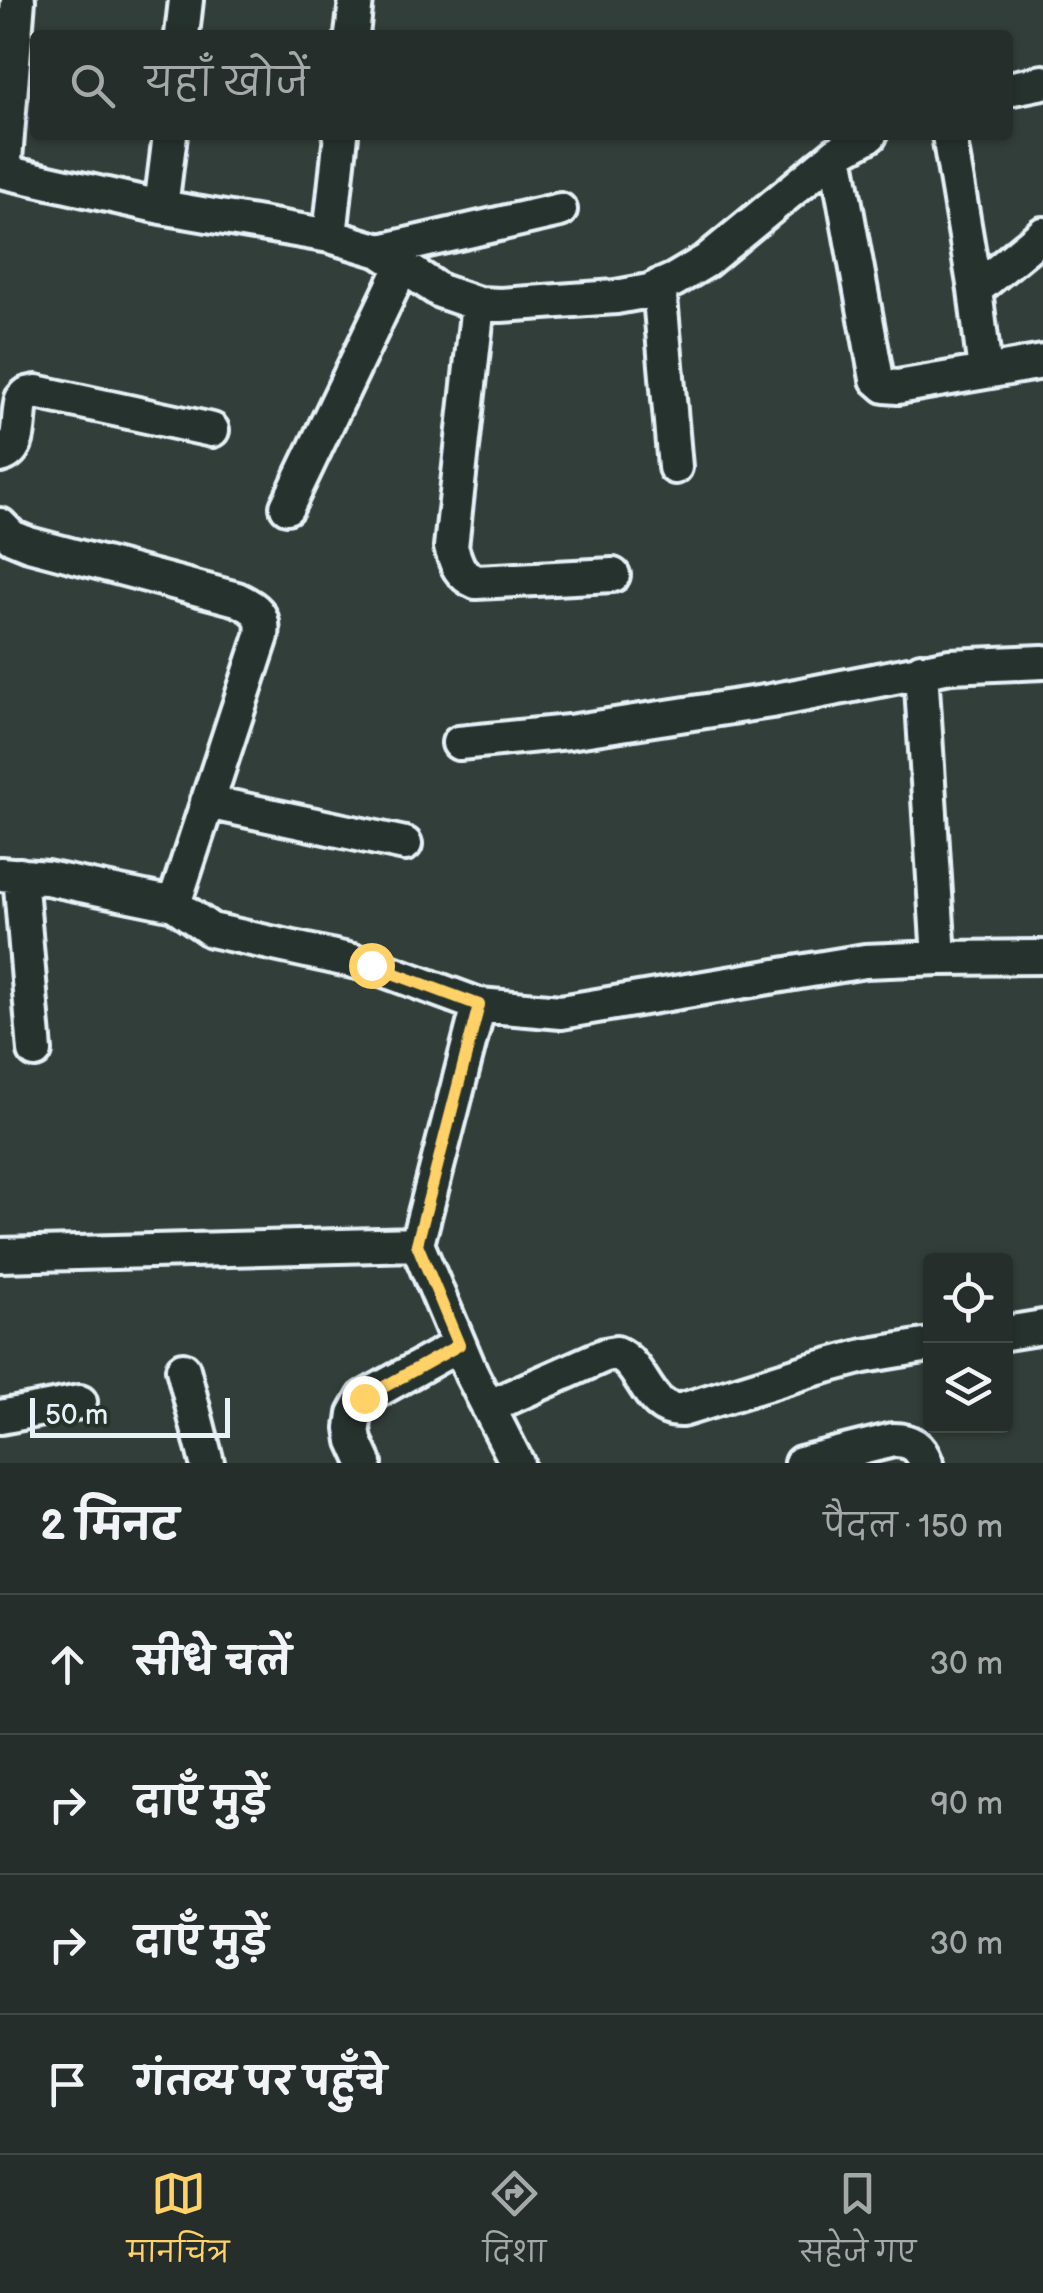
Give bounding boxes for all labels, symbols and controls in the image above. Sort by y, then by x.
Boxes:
search box [30,30,1013,140]
icon: search [65,58,120,113]
text: यहाँ खोजें [145,61,309,106]
route start [349,943,395,989]
map controls [923,1253,1013,1433]
button: locate [923,1253,1013,1343]
button: layers [923,1343,1013,1433]
route end [342,1376,388,1422]
scale bar [30,1393,230,1438]
text: 50 m [45,1399,108,1432]
text: 2 मिनट [40,1501,178,1552]
text: पैदल · 150 m [823,1508,1003,1547]
icon: ahead [40,1637,95,1692]
text: सीधे चलें [135,1640,291,1685]
text: 30 m [929,1645,1003,1684]
icon: right [40,1777,95,1832]
text: दाएँ मुड़ें [135,1780,268,1825]
text: 90 m [931,1785,1003,1824]
icon: right [40,1917,95,1972]
text: दाएँ मुड़ें [135,1920,268,1965]
text: 30 m [929,1925,1003,1964]
icon: arrive [40,2057,95,2112]
text: गंतव्य पर पहुँचे [135,2060,387,2105]
tab: मानचित्र [127,2166,229,2283]
tab: दिशा [483,2166,546,2283]
tab: सहेजे गए [800,2166,916,2283]

